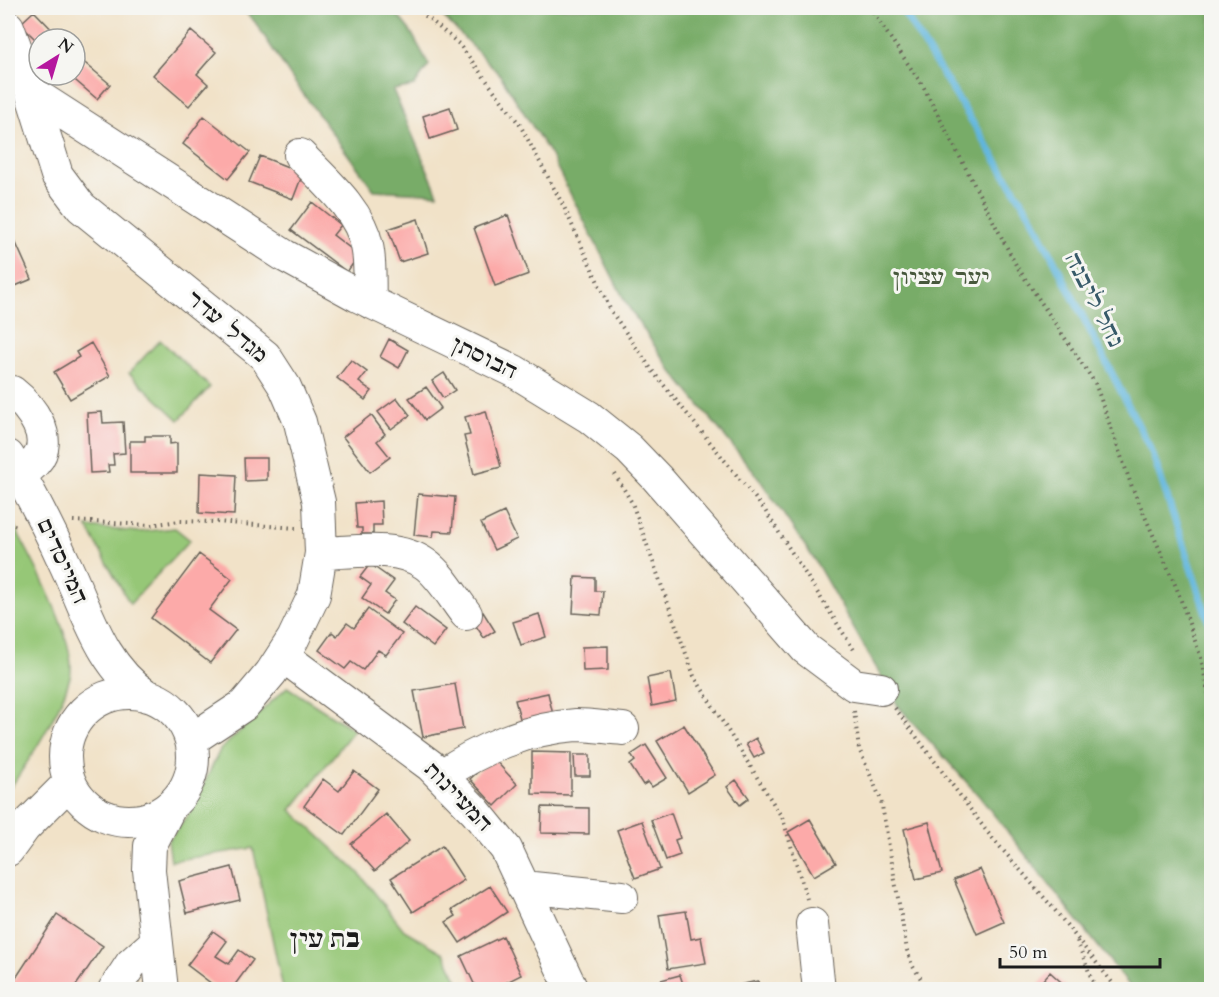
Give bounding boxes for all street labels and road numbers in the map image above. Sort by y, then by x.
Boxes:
street label: מגדל עדר [180,284,274,370]
street label: הבוסתן [446,330,522,386]
street label: המייסדים [29,513,95,609]
street label: המעיינות [418,756,498,838]

